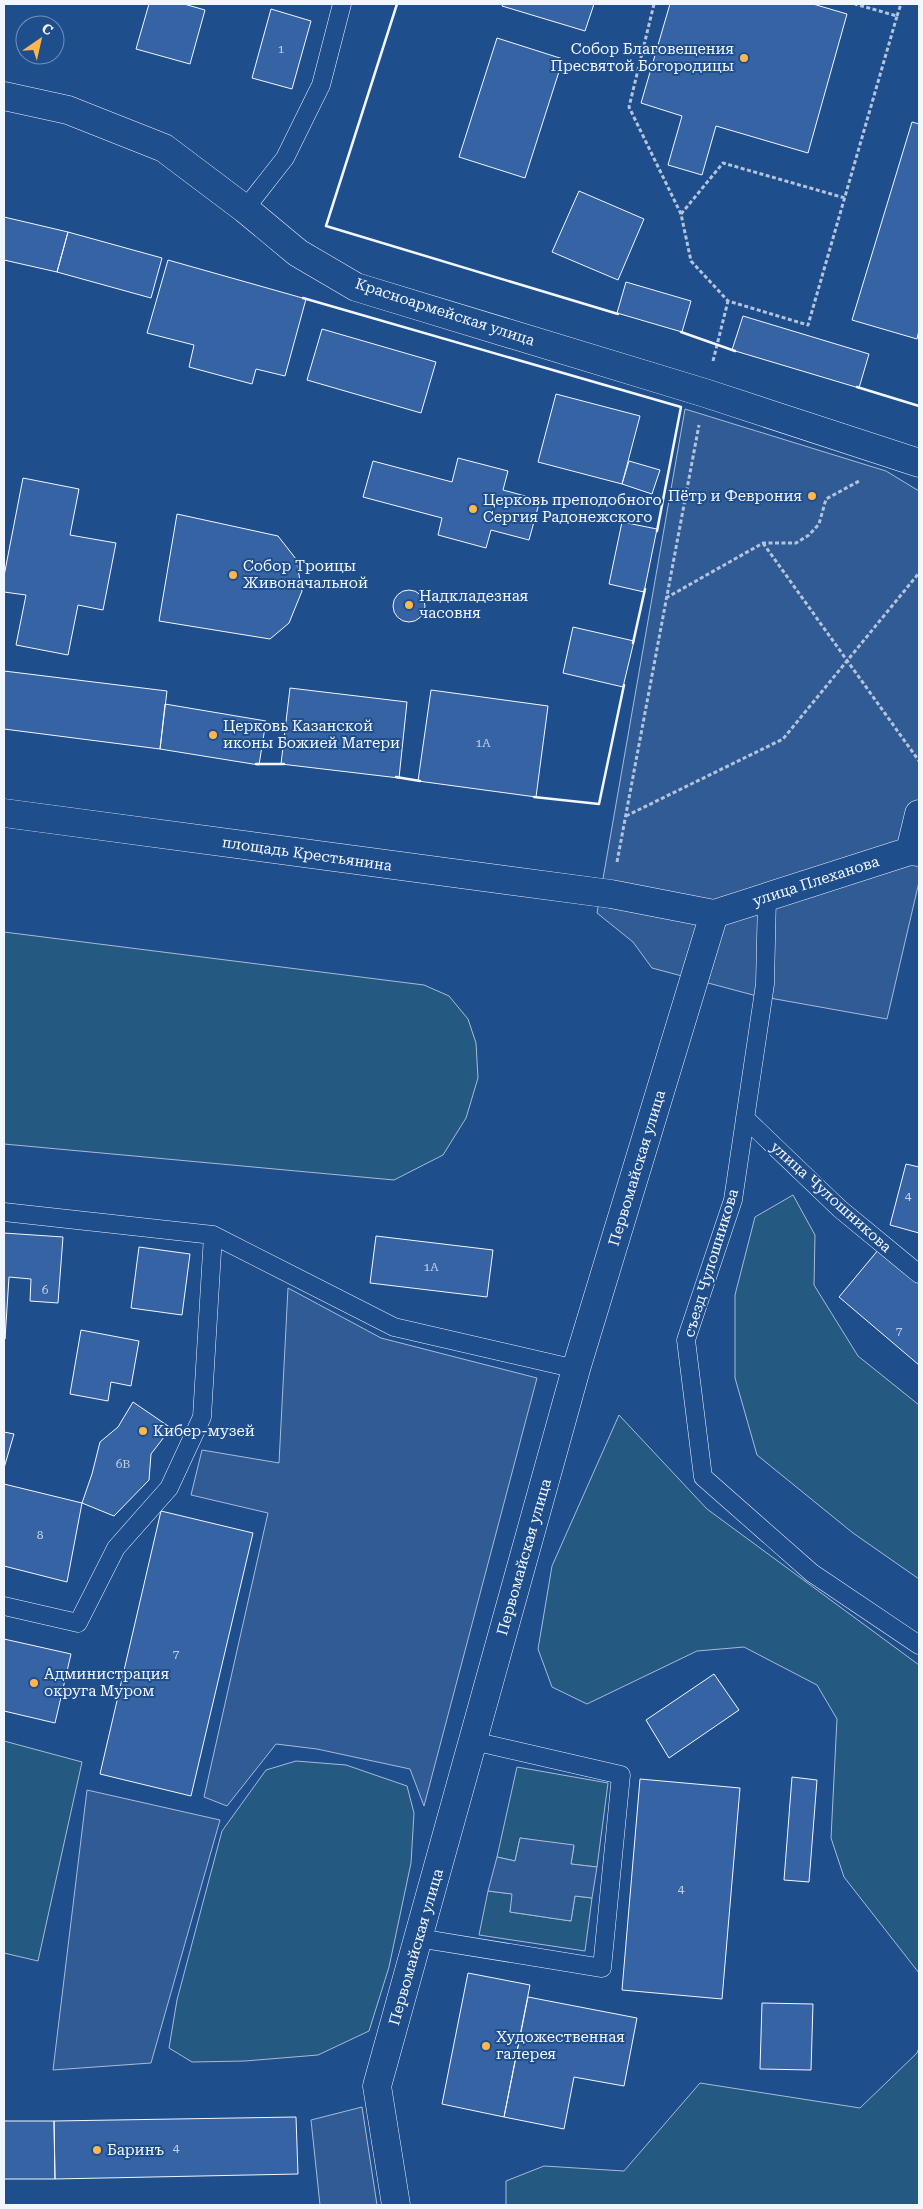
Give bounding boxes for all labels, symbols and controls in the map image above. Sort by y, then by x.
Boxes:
north arrow [15,15,65,65]
text: С [39,20,56,39]
place label: Собор Благовещения Пресвятой Богородицы [551,40,734,75]
house number: 1 [278,42,285,56]
marker: Собор Благовещения Пресвятой Богородицы [738,52,750,64]
street label: Красноармейская улица [353,274,537,350]
place label: Пётр и Феврония [668,487,802,505]
marker: Пётр и Феврония [806,490,818,502]
place label: Церковь преподобного Сергия Радонежского [483,491,662,526]
marker: Церковь преподобного Сергия Радонежского [467,503,479,515]
place label: Собор Троицы Живоначальной [243,557,368,592]
marker: Собор Троицы Живоначальной [227,569,239,581]
place label: Надкладезная часовня [419,587,528,622]
marker: Надкладезная часовня [403,599,415,611]
place label: Церковь Казанской иконы Божией Матери [223,717,400,752]
marker: Церковь Казанской иконы Божией Матери [207,729,219,741]
house number: 1А [475,736,491,750]
street label: площадь Крестьянина [221,833,393,875]
street label: улица Плеханова [750,852,882,910]
street label: Первомайская улица [605,1088,669,1248]
street label: улица Чулошникова [767,1138,895,1256]
street label: съезд Чулошникова [680,1187,742,1339]
house number: 4 [905,1189,912,1203]
house number: 1А [423,1260,439,1274]
house number: 6 [42,1283,49,1297]
house number: 7 [896,1324,903,1338]
place label: Кибер-музей [153,1422,255,1440]
marker: Кибер-музей [137,1425,149,1437]
house number: 6В [116,1457,130,1471]
street label: Первомайская улица [493,1477,555,1637]
house number: 8 [37,1528,44,1542]
house number: 7 [173,1647,180,1661]
place label: Администрация округа Муром [44,1665,169,1700]
marker: Администрация округа Муром [28,1677,40,1689]
street label: Первомайская улица [385,1867,447,2027]
house number: 4 [678,1882,685,1896]
place label: Художественная галерея [496,2028,625,2063]
marker: Художественная галерея [480,2040,492,2052]
place label: Баринъ [107,2141,164,2159]
house number: 4 [173,2141,180,2155]
marker: Баринъ [91,2144,103,2156]

